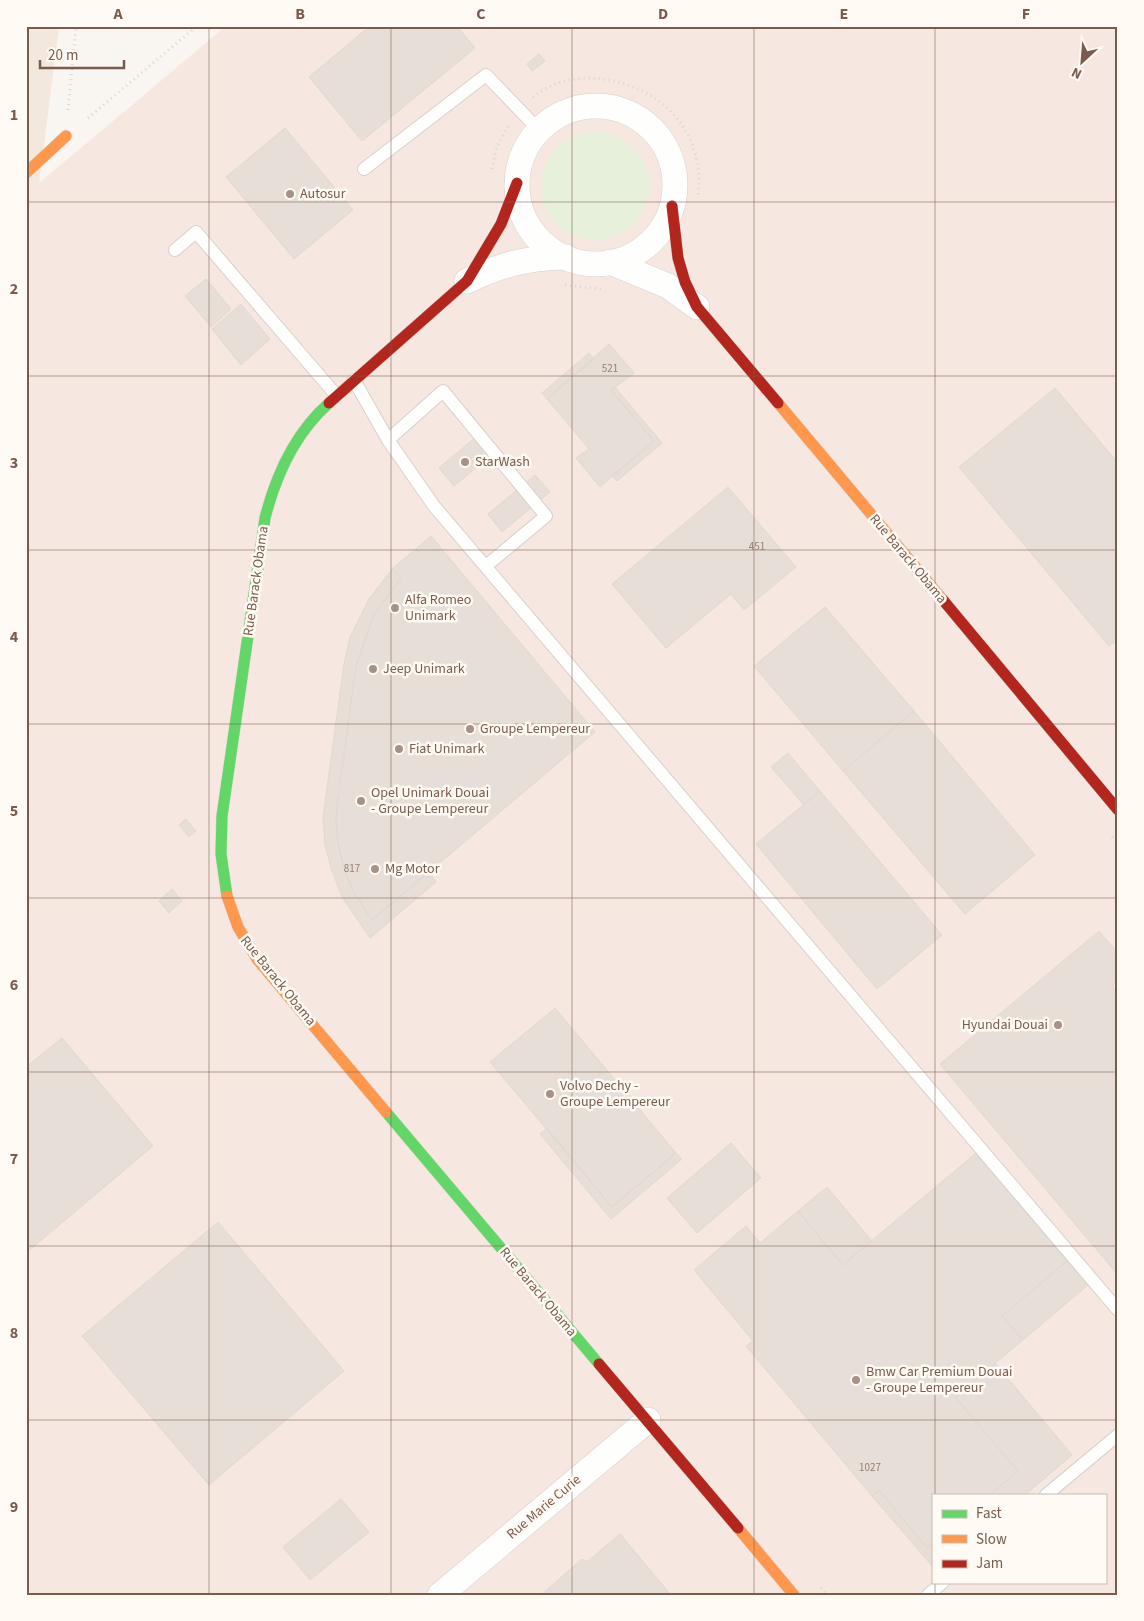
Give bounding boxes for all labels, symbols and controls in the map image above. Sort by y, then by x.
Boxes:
text: A [112,3,123,25]
text: B [295,3,305,25]
text: C [476,3,486,25]
text: D [658,3,668,25]
text: E [840,3,848,25]
text: F [1022,3,1030,25]
scale bar [40,38,124,70]
north arrow [1056,38,1106,88]
text: 20 m [48,45,78,66]
text: N [1068,62,1085,84]
text: 1 [10,104,18,126]
place label: Autosur [300,184,346,204]
marker: Autosur [284,188,296,200]
text: 2 [10,278,18,300]
house number: 521 [602,361,618,376]
text: 3 [10,452,18,474]
place label: StarWash [475,452,530,472]
marker: StarWash [459,456,471,468]
street label: Rue Barack Obama [865,510,951,608]
street label: Rue Barack Obama [238,525,274,637]
house number: 451 [749,539,765,554]
place label: Alfa Romeo Unimark [405,590,471,626]
marker: Alfa Romeo Unimark [389,602,401,614]
text: 4 [10,626,19,648]
place label: Jeep Unimark [383,659,465,679]
marker: Jeep Unimark [367,663,379,675]
place label: Groupe Lempereur [480,719,590,739]
marker: Groupe Lempereur [464,723,476,735]
place label: Fiat Unimark [409,739,484,759]
marker: Fiat Unimark [393,743,405,755]
place label: Opel Unimark Douai - Groupe Lempereur [371,783,489,819]
marker: Opel Unimark Douai - Groupe Lempereur [355,795,367,807]
text: 5 [10,800,18,822]
place label: Mg Motor [385,859,440,879]
house number: 817 [344,861,360,876]
marker: Mg Motor [369,863,381,875]
street label: Rue Barack Obama [235,932,321,1030]
text: 6 [10,974,18,996]
place label: Hyundai Douai [962,1015,1048,1035]
marker: Hyundai Douai [1052,1019,1064,1031]
place label: Volvo Dechy - Groupe Lempereur [560,1076,670,1112]
marker: Volvo Dechy - Groupe Lempereur [544,1088,556,1100]
text: 7 [10,1148,18,1170]
street label: Rue Barack Obama [495,1243,581,1341]
text: 8 [10,1322,18,1344]
place label: Bmw Car Premium Douai - Groupe Lempereur [866,1362,1012,1398]
marker: Bmw Car Premium Douai - Groupe Lempereur [850,1374,862,1386]
house number: 1027 [859,1460,881,1475]
street label: Rue Marie Curie [503,1470,585,1544]
legend [932,1494,1106,1584]
text: 9 [10,1496,18,1518]
text: Fast [976,1503,1002,1524]
text: Slow [976,1529,1007,1550]
text: Jam [976,1553,1003,1574]

